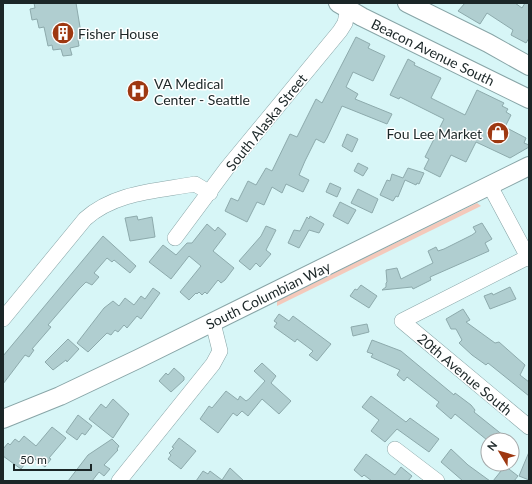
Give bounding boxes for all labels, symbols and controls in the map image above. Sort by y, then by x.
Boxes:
street label: Beacon Avenue South [369,15,497,89]
building icon: Fisher House [50,20,76,46]
place label: Fisher House [78,25,159,42]
street label: South Alaska Street [222,70,310,174]
place label: VA Medical Center - Seattle [154,75,250,108]
hospital icon: VA Medical Center - Seattle [125,78,151,104]
shop icon: Fou Lee Market [485,120,511,146]
place label: Fou Lee Market [386,125,482,142]
street label: South Columbian Way [203,257,334,333]
street label: 20th Avenue South [414,329,516,419]
north arrow [480,432,520,472]
text: N [484,438,499,453]
scale bar [14,446,91,472]
text: 50 m [20,452,47,467]

